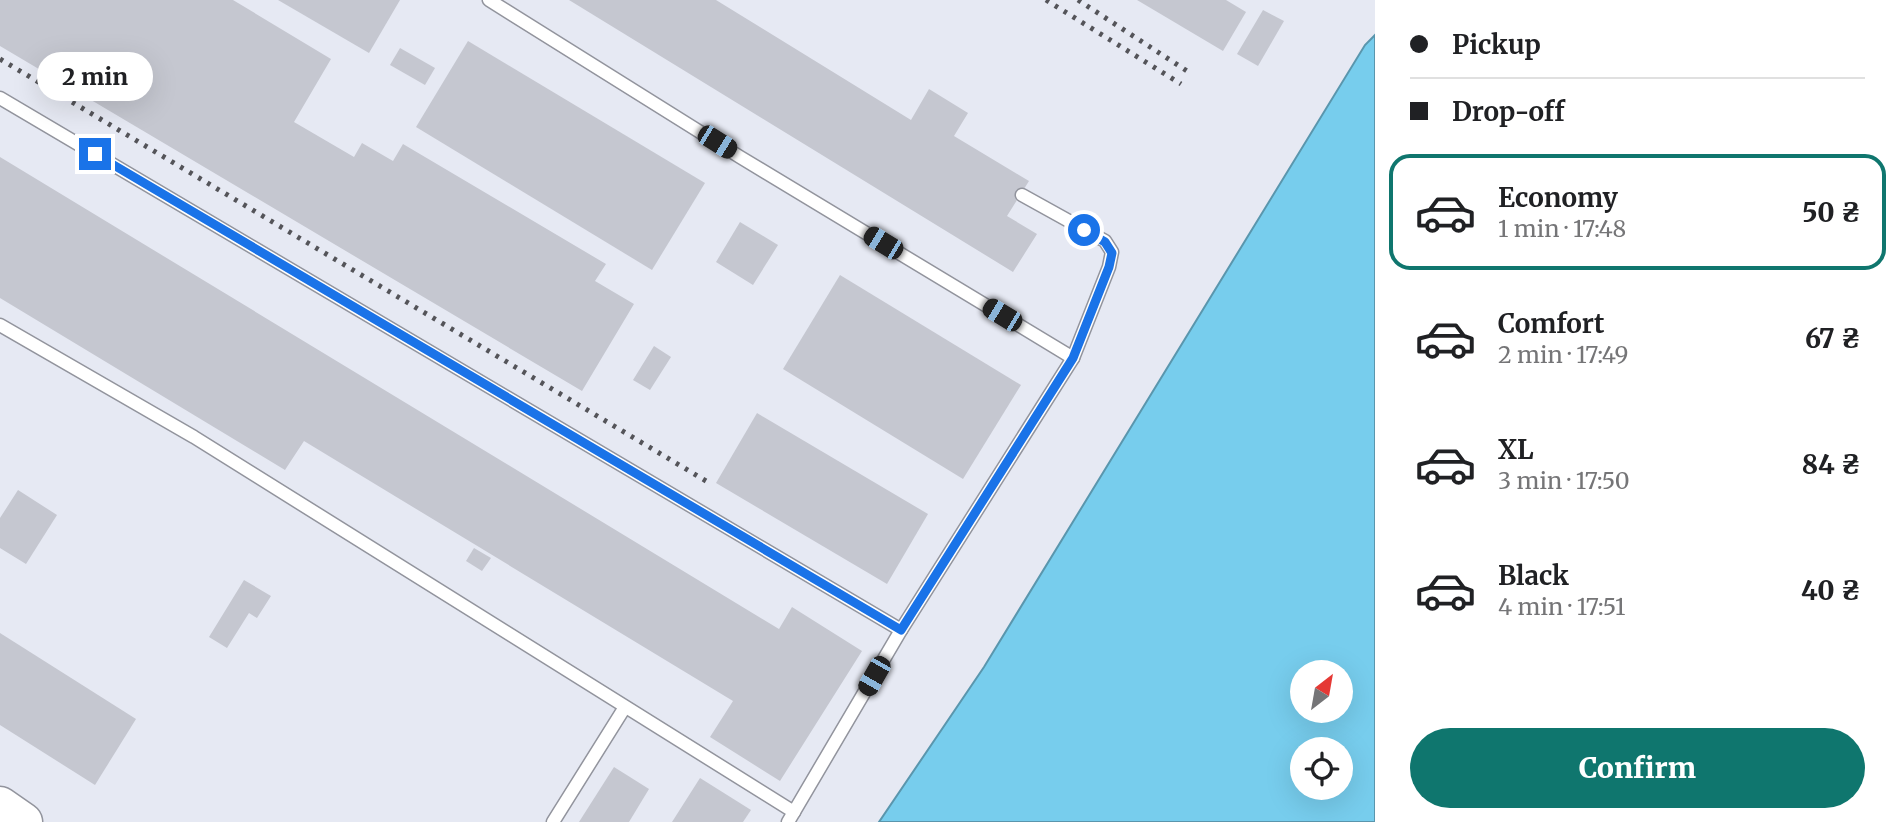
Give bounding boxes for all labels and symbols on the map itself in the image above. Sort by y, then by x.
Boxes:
callout: 2 min [37,52,153,102]
car [694,122,741,162]
route end [79,138,111,170]
route start [1068,214,1100,246]
car [860,223,907,263]
car [979,295,1026,335]
car [855,653,894,699]
north arrow [1290,660,1353,723]

